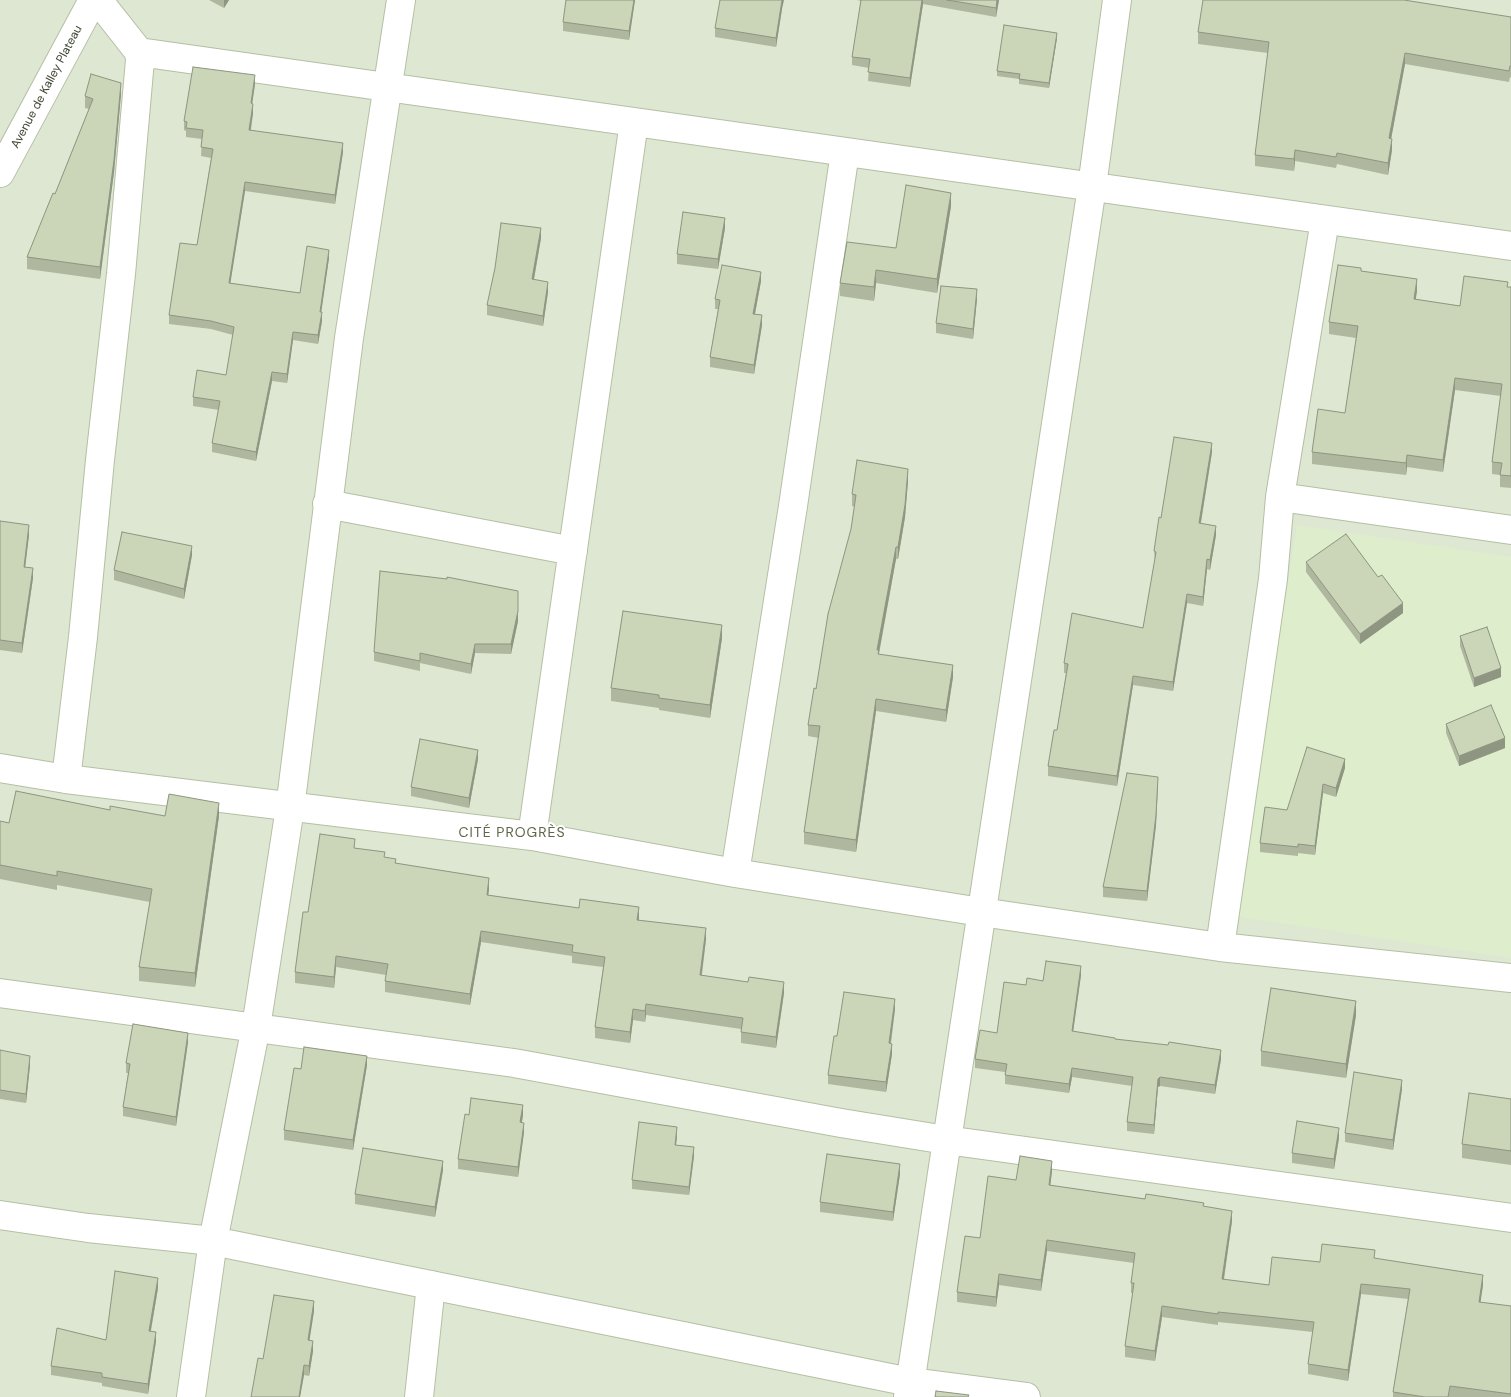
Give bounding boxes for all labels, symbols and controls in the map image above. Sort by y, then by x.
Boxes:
street label: Avenue de Kalley Plateau [8,23,86,151]
district label: CITÉ PROGRÈS [457,825,567,841]

